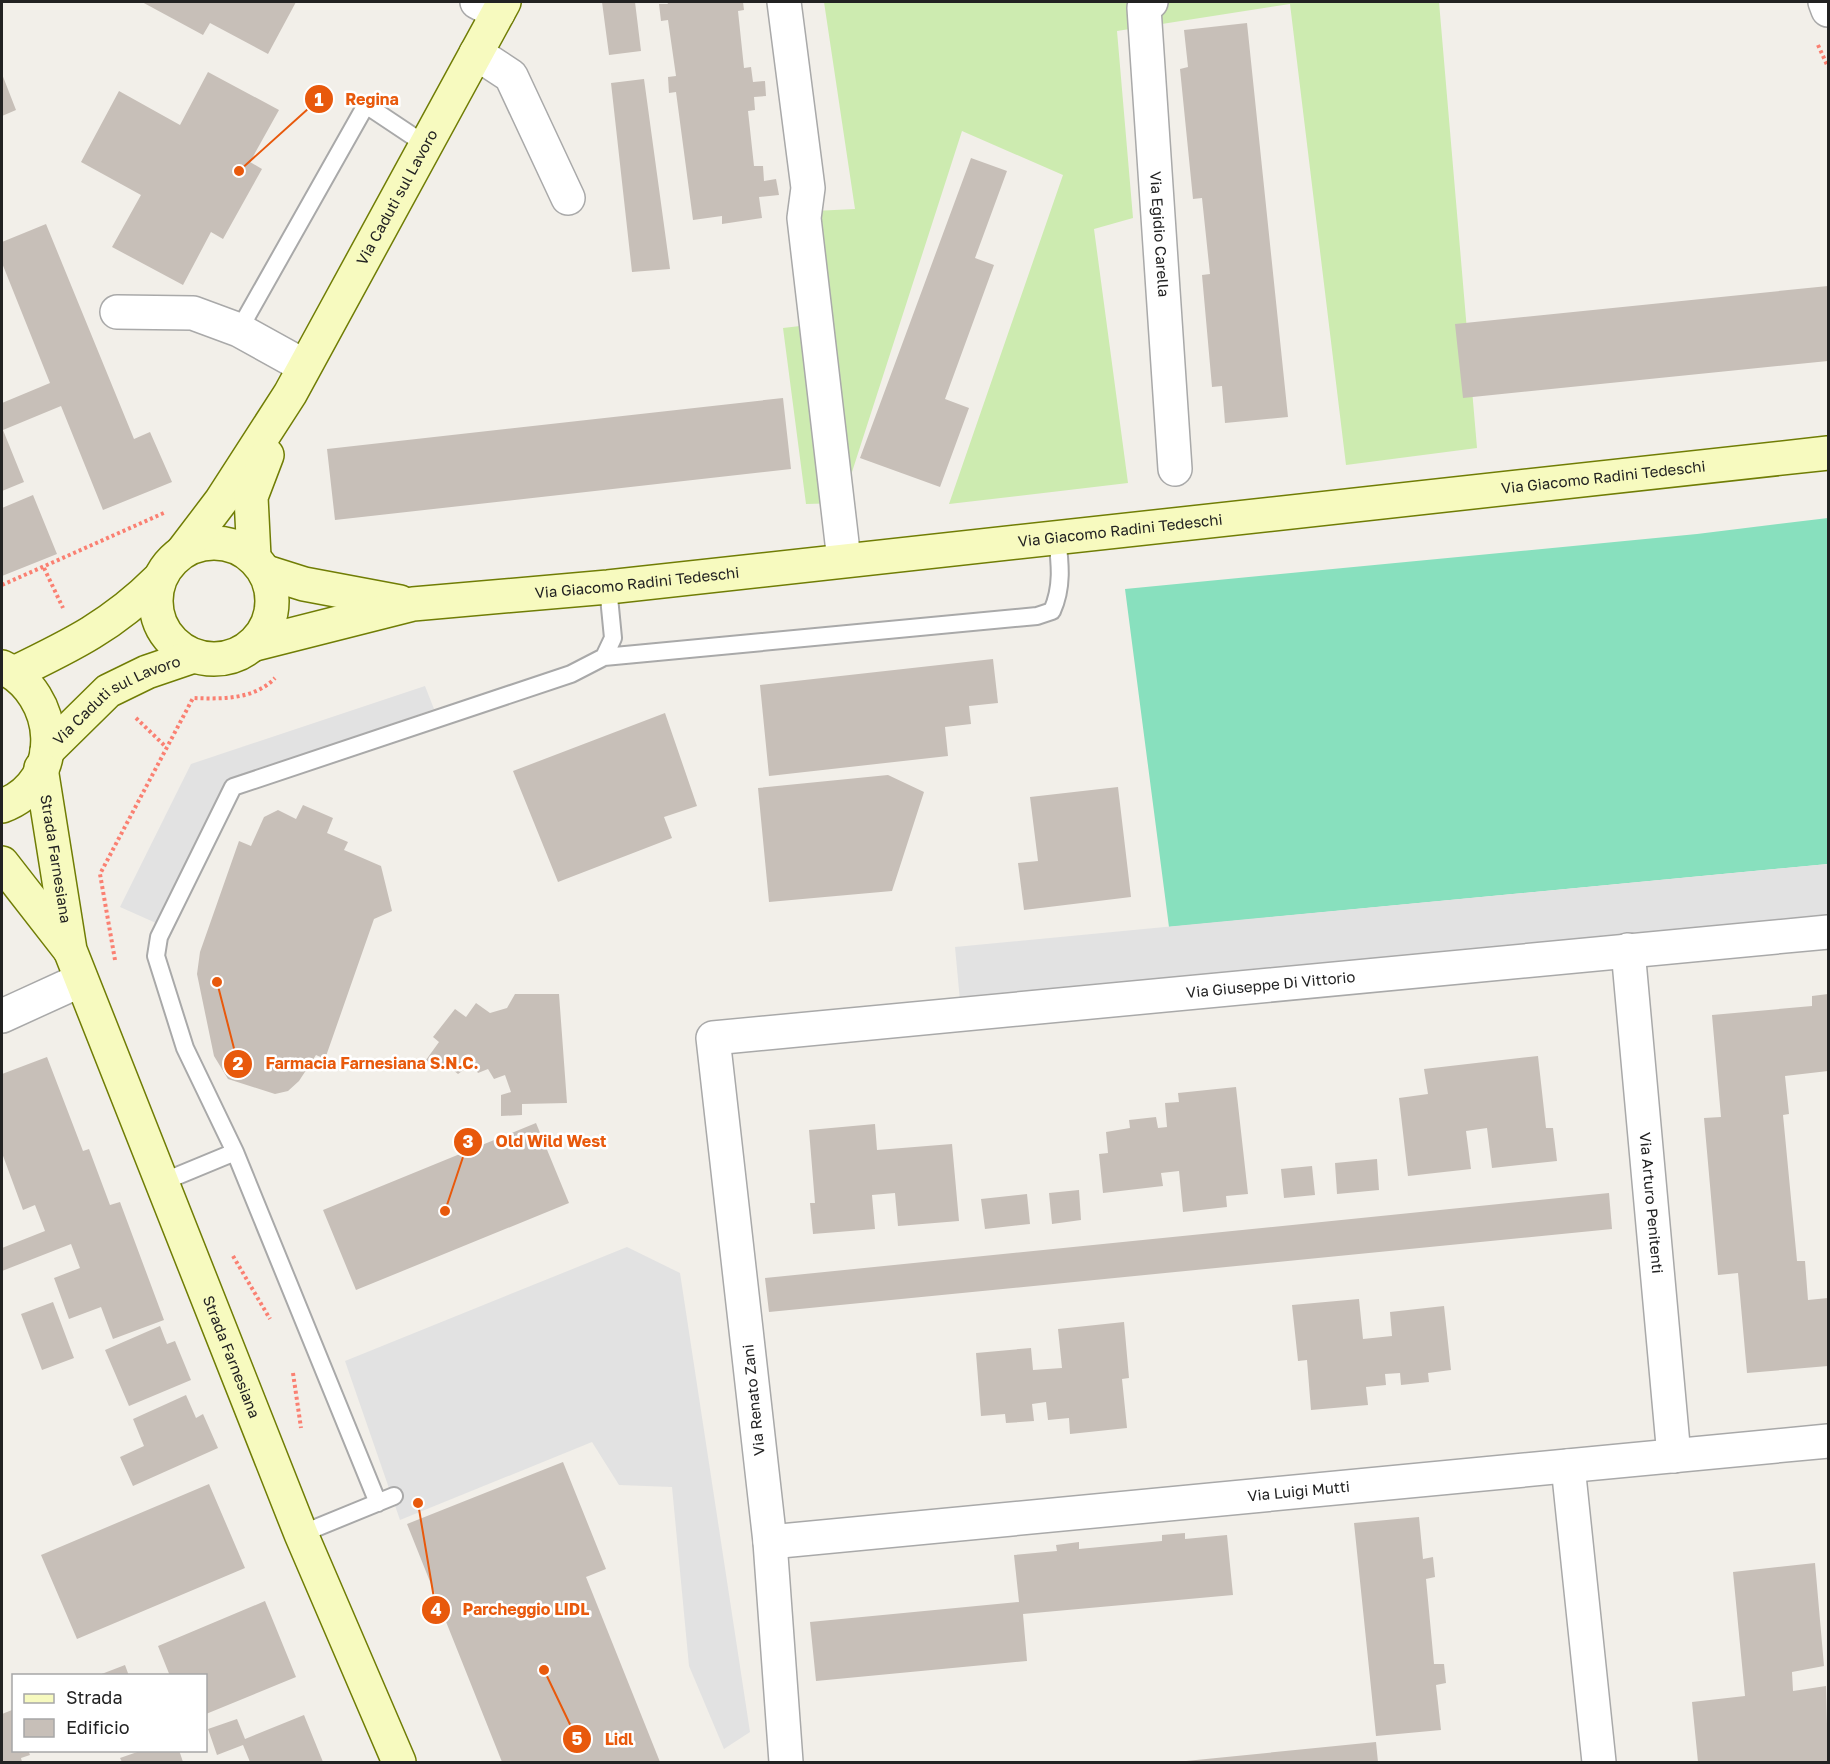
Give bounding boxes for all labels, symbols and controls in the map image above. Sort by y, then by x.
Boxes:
callout: Regina [304,82,411,116]
text: 1 [314,88,324,110]
text: Regina [345,89,399,109]
street label: Via Caduti sul Lavoro [352,126,441,268]
street label: Via Egidio Carella [1147,171,1173,298]
street label: Via Giacomo Radini Tedeschi [1500,457,1706,497]
street label: Via Giacomo Radini Tedeschi [1017,510,1223,550]
street label: Via Giacomo Radini Tedeschi [534,563,740,601]
street label: Via Caduti sul Lavoro [49,651,183,748]
street label: Strada Farnesiana [37,793,76,924]
street label: Via Giuseppe Di Vittorio [1185,967,1356,1001]
callout: Farmacia Farnesiana S.N.C. [223,1047,490,1081]
text: 2 [233,1052,244,1074]
text: Farmacia Farnesiana S.N.C. [265,1053,479,1073]
callout: Old Wild West [453,1125,618,1159]
text: 3 [463,1130,474,1152]
text: Old Wild West [496,1131,606,1151]
street label: Via Arturo Penitenti [1637,1132,1667,1274]
street label: Strada Farnesiana [200,1293,264,1420]
street label: Via Renato Zani [738,1343,768,1457]
street label: Via Luigi Mutti [1247,1477,1350,1504]
callout: Parcheggio LIDL [421,1593,601,1627]
text: 4 [430,1598,442,1620]
text: Parcheggio LIDL [463,1599,589,1619]
legend [12,1674,207,1752]
text: Strada [66,1686,123,1708]
text: Edificio [66,1716,130,1738]
callout: Lidl [562,1722,645,1756]
text: 5 [572,1727,583,1749]
text: Lidl [605,1729,634,1749]

